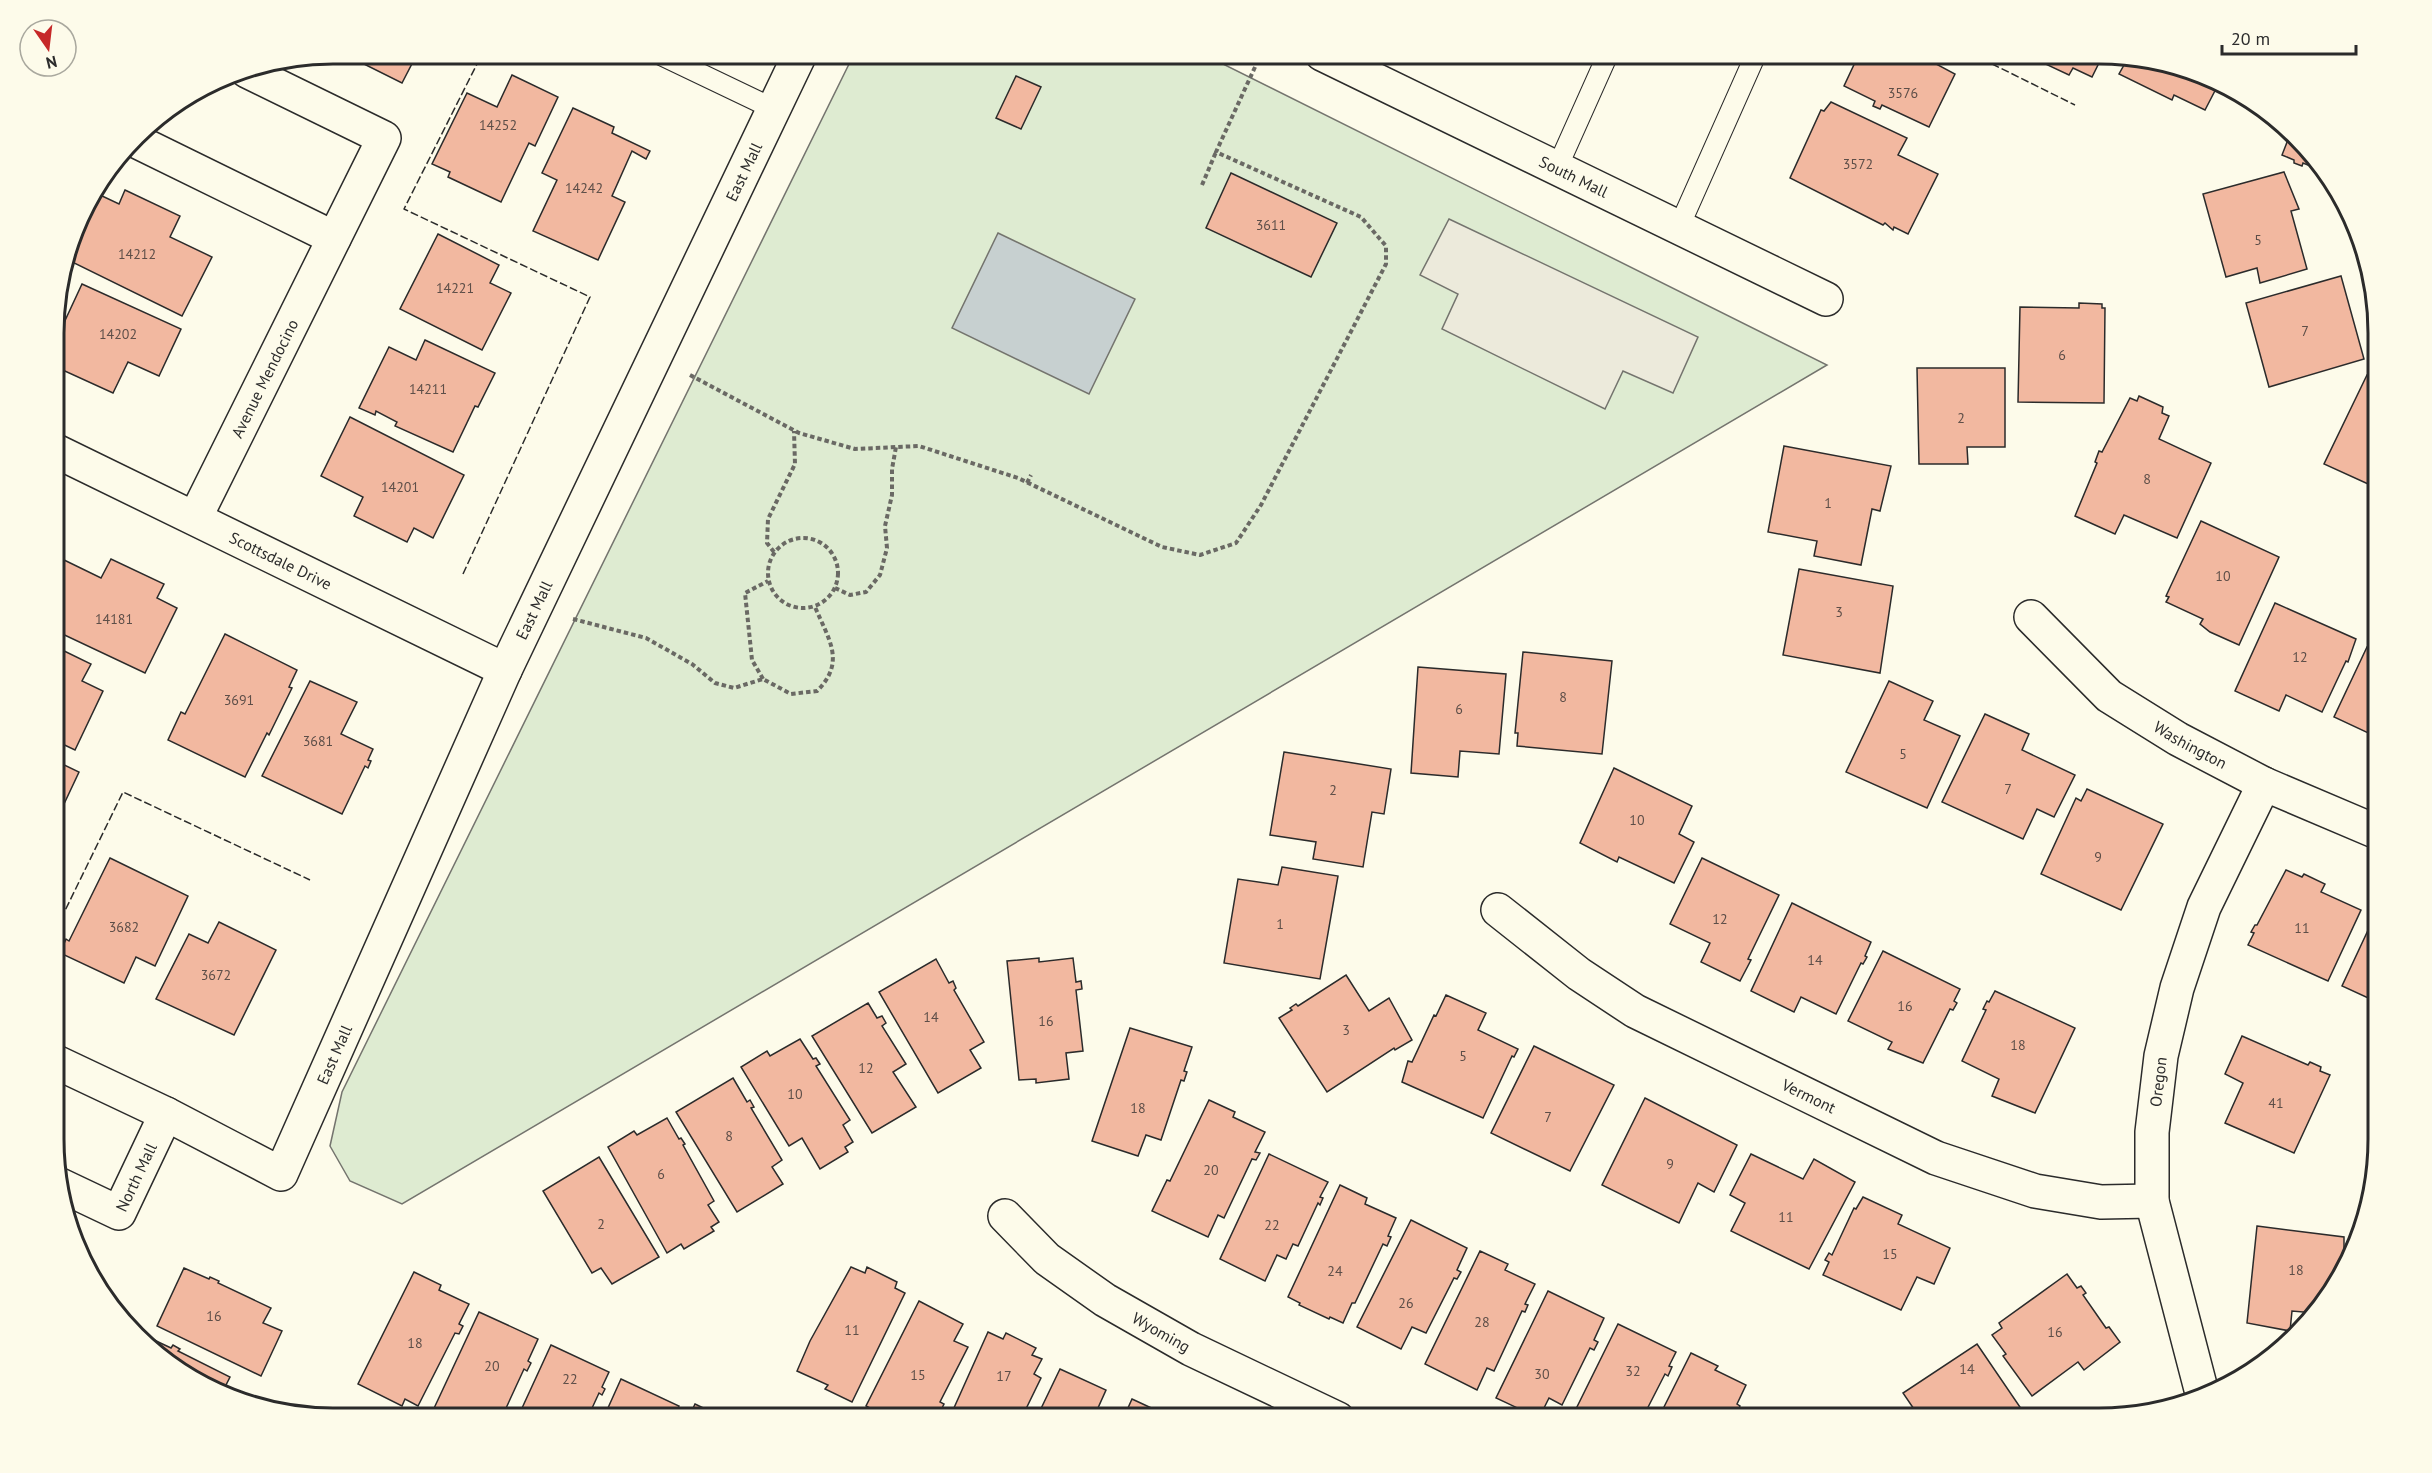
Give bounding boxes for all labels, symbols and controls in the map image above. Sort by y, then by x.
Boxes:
north arrow [18,18,78,78]
scale bar [2222,18,2356,56]
text: 20 m [2231,27,2270,50]
text: N [44,52,59,74]
house number: 3576 [1888,84,1918,102]
house number: 14252 [479,116,517,134]
street label: East Mall [721,139,766,204]
street label: South Mall [1536,151,1612,202]
house number: 3572 [1843,155,1873,173]
house number: 14242 [565,179,603,197]
house number: 3611 [1256,216,1286,234]
house number: 5 [2254,231,2262,249]
house number: 14212 [118,245,156,263]
house number: 14221 [436,279,474,297]
street label: Avenue Mendocino [227,316,302,441]
house number: 7 [2301,322,2309,340]
house number: 14202 [99,325,137,343]
house number: 6 [2058,346,2066,364]
house number: 14211 [409,380,447,398]
house number: 2 [1957,409,1965,427]
house number: 8 [2143,470,2151,488]
house number: 14201 [381,478,419,496]
house number: 1 [1824,494,1832,512]
street label: Scottsdale Drive [226,527,335,594]
house number: 10 [2215,567,2231,585]
street label: East Mall [511,577,556,643]
house number: 3 [1835,603,1843,621]
house number: 14181 [95,610,133,628]
house number: 12 [2292,648,2308,666]
house number: 8 [1559,688,1567,706]
house number: 3691 [224,691,254,709]
house number: 6 [1455,700,1463,718]
street label: Washington [2150,717,2230,773]
house number: 3681 [303,732,333,750]
house number: 5 [1899,745,1907,763]
house number: 7 [2004,780,2012,798]
house number: 2 [1329,781,1337,799]
house number: 10 [1629,811,1645,829]
house number: 9 [2094,848,2102,866]
house number: 12 [1712,910,1728,928]
house number: 1 [1276,915,1284,933]
house number: 3682 [109,918,139,936]
house number: 11 [2294,919,2310,937]
house number: 14 [1807,951,1823,969]
house number: 3672 [201,966,231,984]
house number: 16 [1897,997,1913,1015]
house number: 14 [923,1008,939,1026]
house number: 16 [1038,1012,1054,1030]
house number: 3 [1342,1021,1350,1039]
street label: East Mall [312,1022,356,1087]
house number: 18 [2010,1036,2026,1054]
house number: 5 [1459,1047,1467,1065]
street label: Oregon [2145,1056,2171,1108]
house number: 12 [858,1059,874,1077]
street label: Vermont [1778,1074,1840,1118]
house number: 10 [787,1085,803,1103]
house number: 41 [2268,1094,2284,1112]
house number: 18 [1130,1099,1146,1117]
house number: 7 [1544,1108,1552,1126]
house number: 8 [725,1127,733,1145]
street label: North Mall [111,1139,161,1215]
house number: 9 [1666,1155,1674,1173]
house number: 20 [1203,1161,1219,1179]
house number: 6 [657,1165,665,1183]
house number: 11 [1778,1208,1794,1226]
house number: 2 [597,1215,605,1233]
house number: 22 [1264,1216,1280,1234]
house number: 15 [1882,1245,1898,1263]
house number: 18 [2288,1261,2304,1279]
house number: 24 [1327,1262,1343,1280]
house number: 26 [1398,1294,1414,1312]
house number: 16 [206,1307,222,1325]
street label: Wyoming [1129,1308,1194,1357]
house number: 28 [1474,1313,1490,1331]
house number: 11 [844,1321,860,1339]
house number: 16 [2047,1323,2063,1341]
house number: 18 [407,1334,423,1352]
house number: 20 [484,1357,500,1375]
house number: 14 [1959,1360,1975,1378]
house number: 32 [1625,1362,1641,1380]
house number: 30 [1534,1365,1550,1383]
house number: 15 [910,1366,926,1384]
house number: 17 [996,1367,1012,1385]
house number: 22 [562,1370,578,1388]

